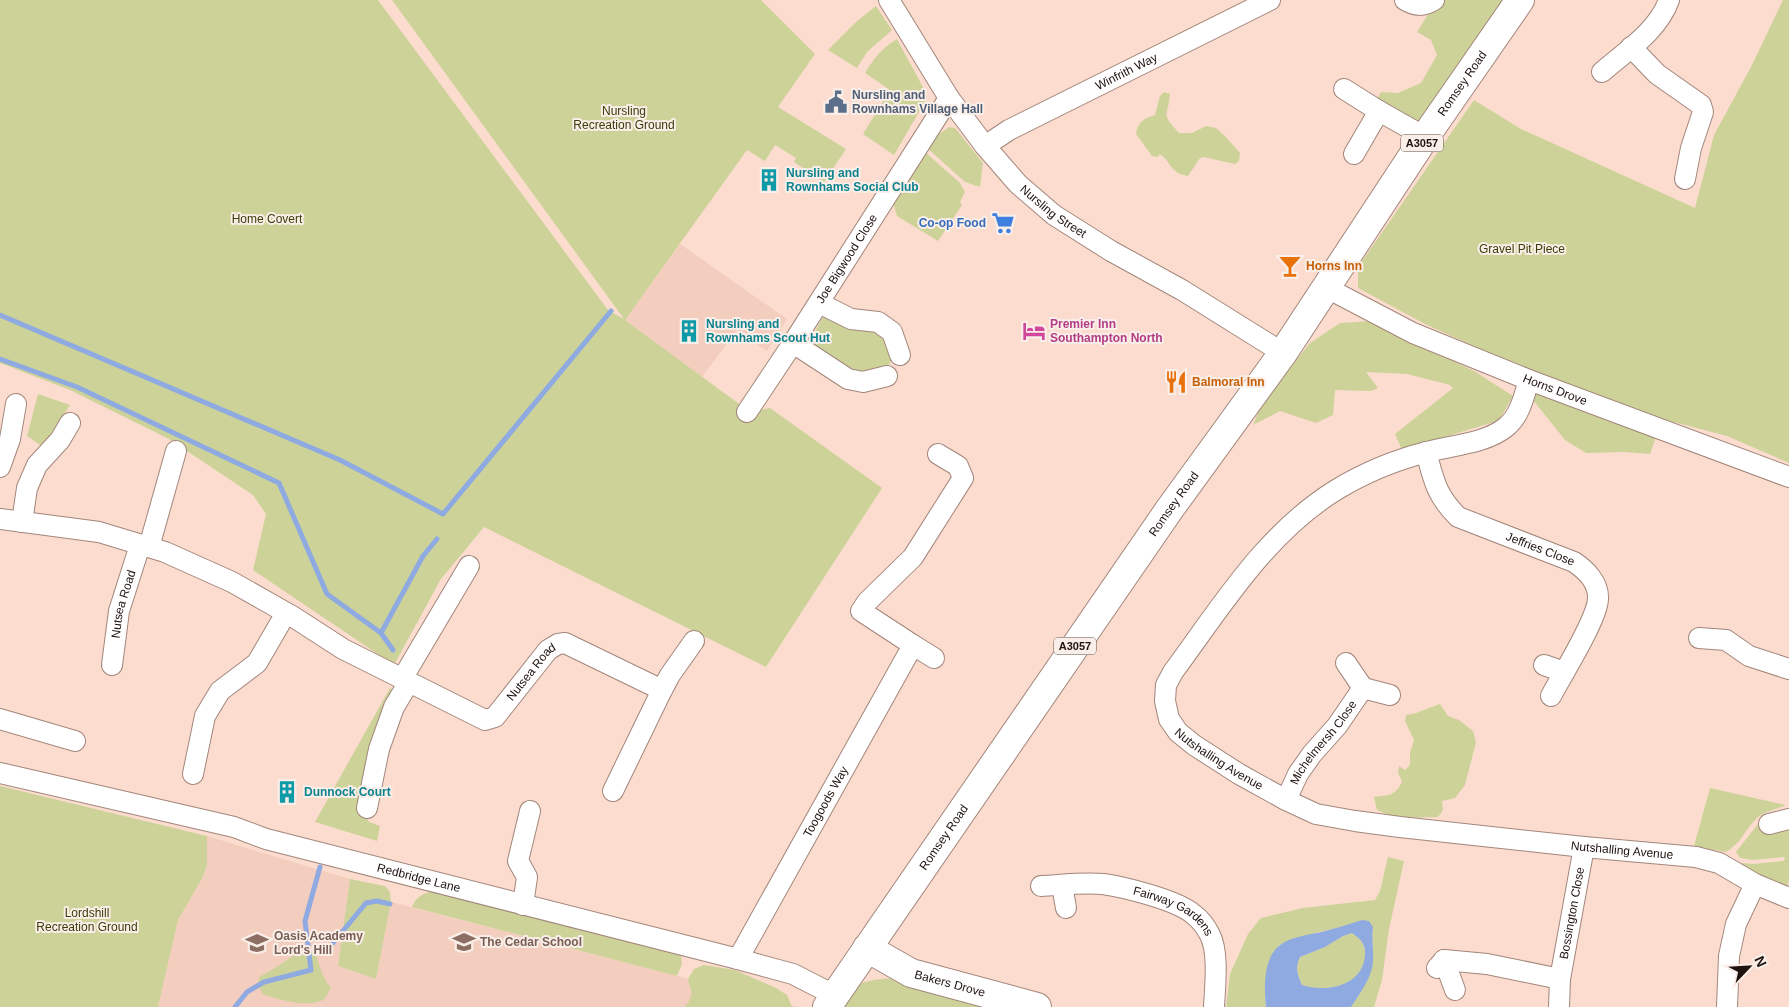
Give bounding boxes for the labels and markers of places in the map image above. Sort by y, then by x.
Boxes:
place label: Nursling and Rownhams Village Hall [852,88,983,116]
public building icon: Nursling and Rownhams Village Hall [823,89,849,115]
place label: Nursling and Rownhams Social Club [786,166,919,194]
building icon: Nursling and Rownhams Social Club [756,167,782,193]
supermarket icon: Co-op Food [990,210,1016,236]
place label: Co-op Food [919,216,986,230]
bar icon: Horns Inn [1277,253,1303,279]
place label: Horns Inn [1306,259,1362,273]
place label: Nursling and Rownhams Scout Hut [706,317,830,345]
place label: Premier Inn Southampton North [1050,317,1163,345]
building icon: Nursling and Rownhams Scout Hut [676,318,702,344]
hotel icon: Premier Inn Southampton North [1021,318,1047,344]
restaurant icon: Balmoral Inn [1163,369,1189,395]
place label: Balmoral Inn [1192,375,1265,389]
building icon: Dunnock Court [274,779,300,805]
place label: Dunnock Court [304,785,391,799]
place label: Oasis Academy Lord's Hill [274,929,363,957]
school or university icon: The Cedar School [451,929,477,955]
school or university icon: Oasis Academy Lord's Hill [244,930,270,956]
place label: The Cedar School [480,935,582,949]

